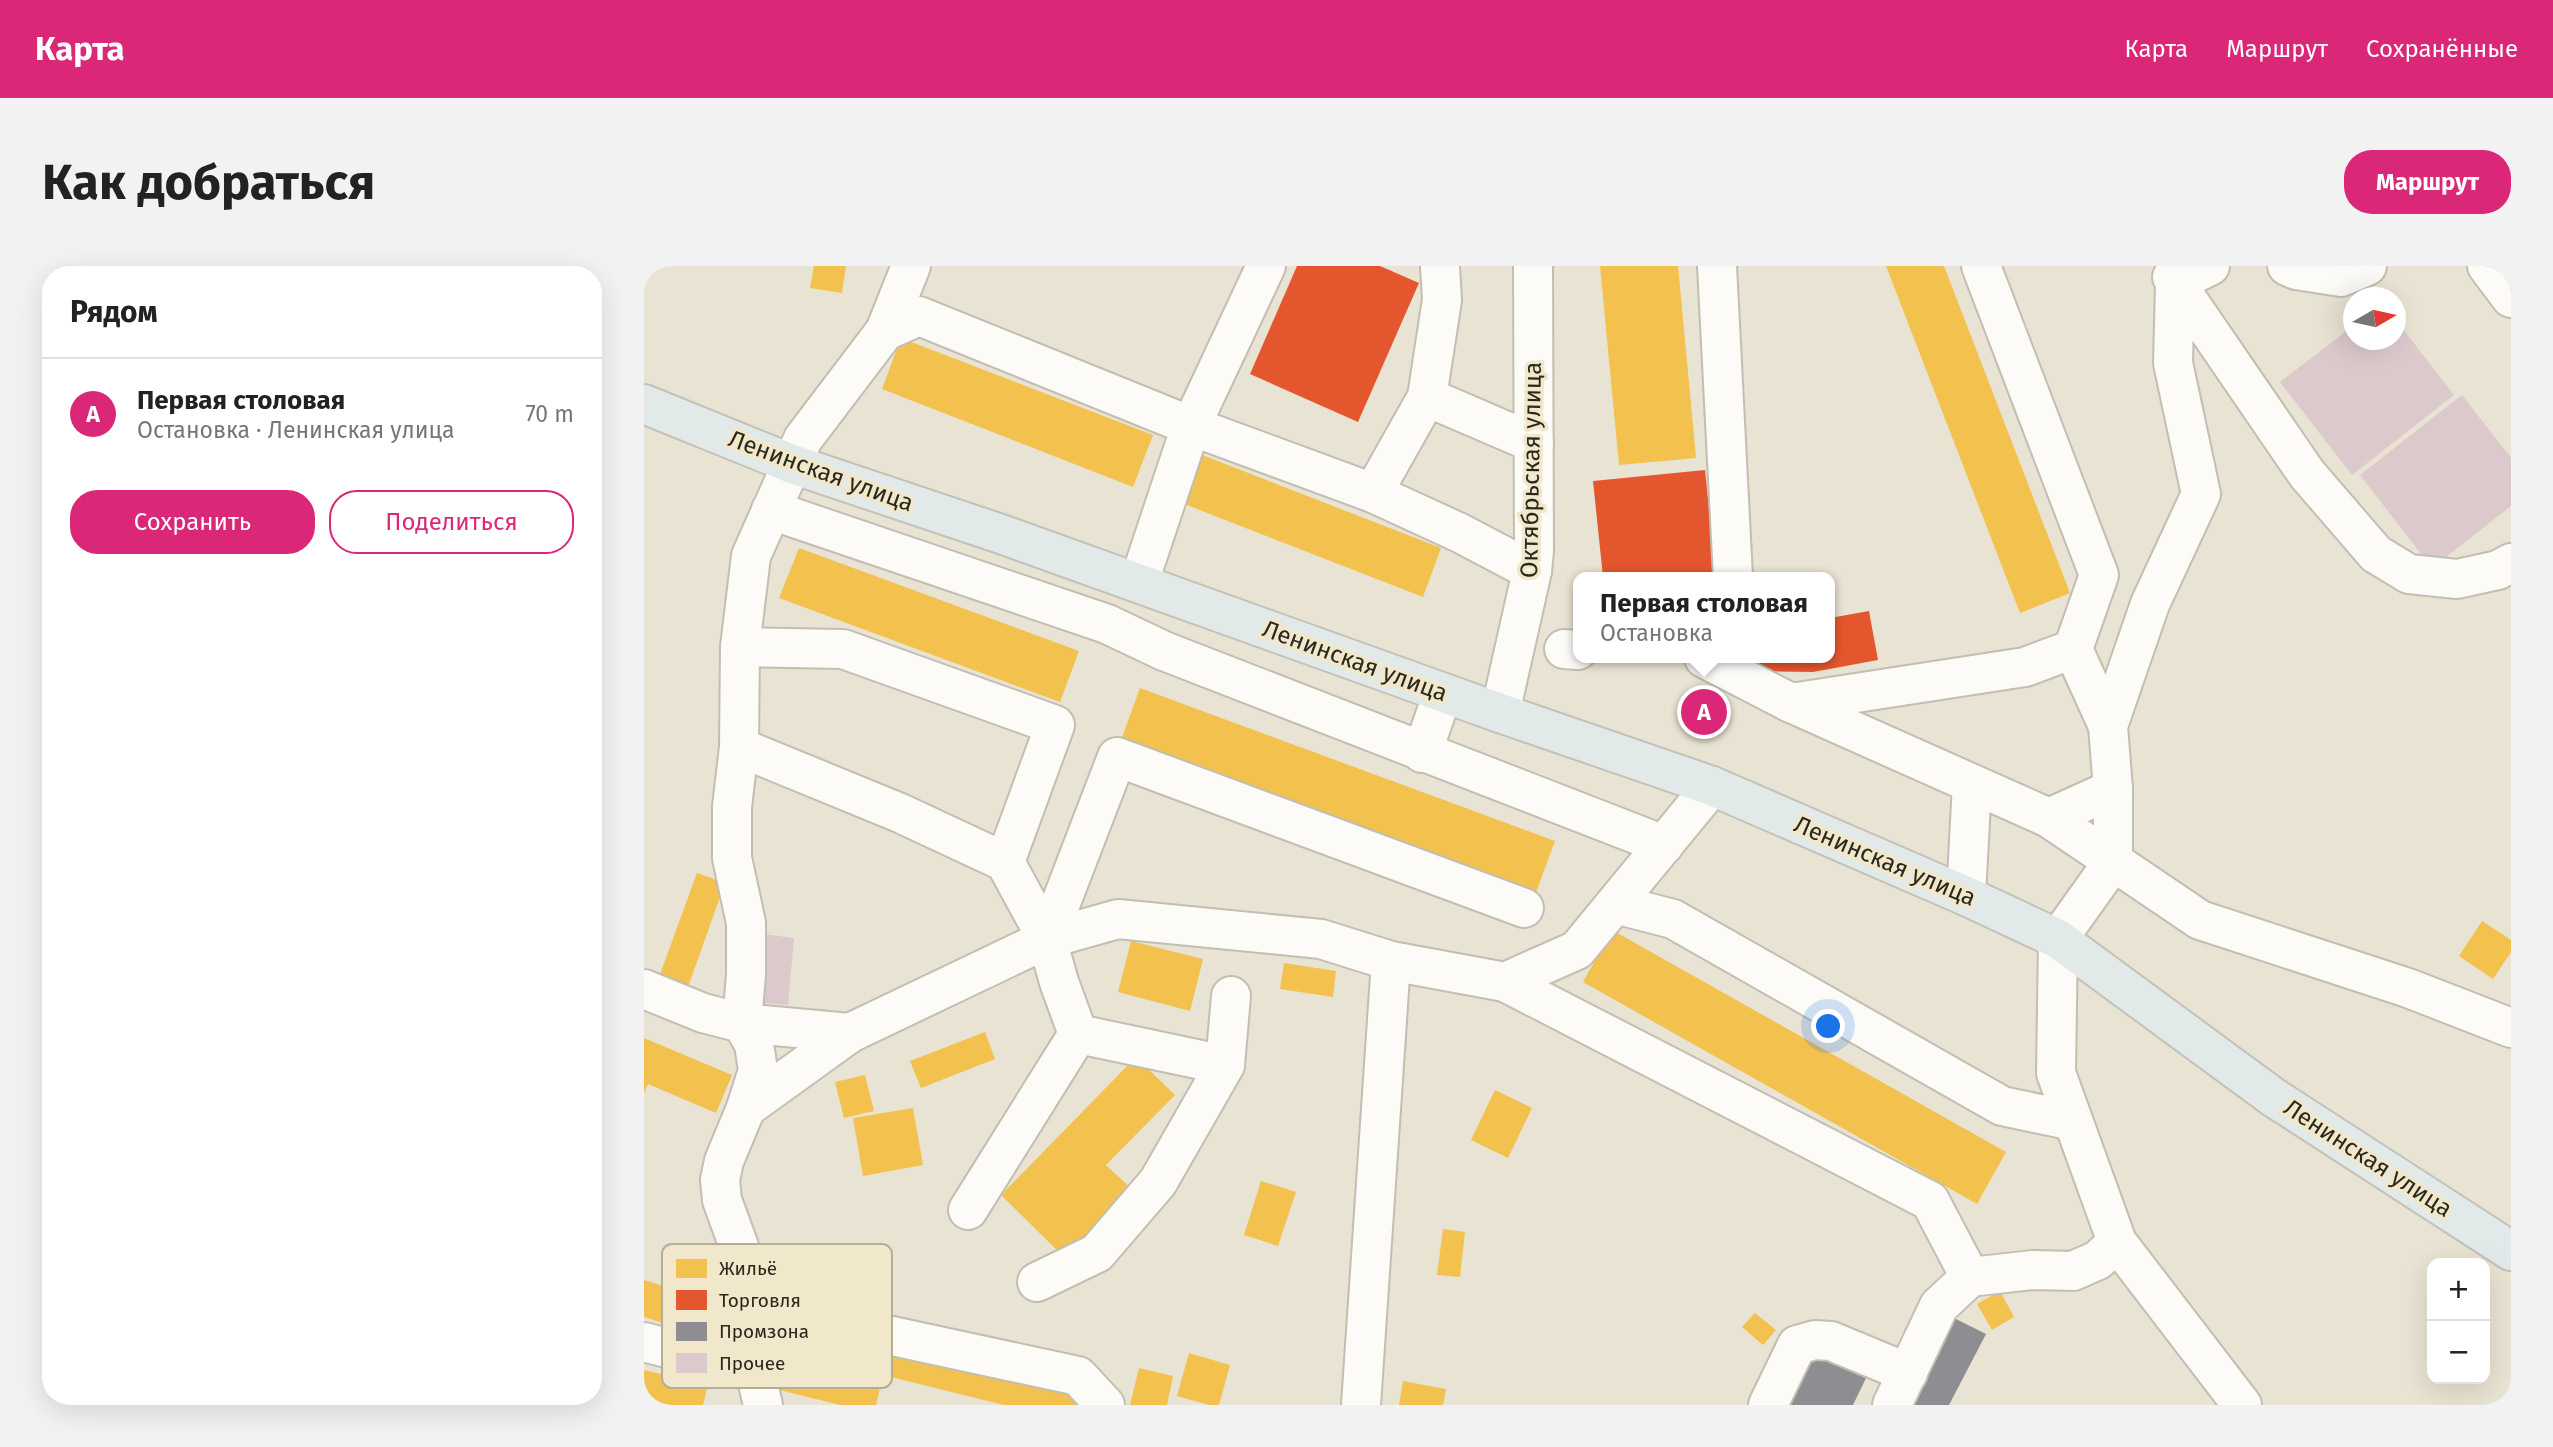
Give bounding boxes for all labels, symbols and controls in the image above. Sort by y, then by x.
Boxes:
text: Карта [35,29,125,69]
text: Карта [2125,35,2188,63]
text: Маршрут [2226,35,2328,63]
text: Сохранённые [2366,35,2518,63]
button: Маршрут [2344,150,2511,214]
text: Как добраться [42,153,375,212]
north arrow [2343,287,2406,350]
text: Рядом [70,294,158,330]
street label: Октябрьская улица [1515,362,1547,578]
text: Первая столовая [137,385,345,416]
text: A [86,400,100,428]
text: 70 m [525,400,574,428]
text: Остановка · Ленинская улица [137,416,454,444]
street label: Ленинская улица [725,425,917,517]
button: Сохранить [70,490,315,554]
button: Поделиться [329,490,574,554]
popup [1573,572,1835,663]
text: Первая столовая [1600,588,1808,619]
street label: Ленинская улица [1259,615,1451,707]
text: Остановка [1600,619,1713,647]
pin: A [1681,686,1727,738]
street label: Ленинская улица [1790,810,1980,912]
your location [1811,1009,1845,1043]
street label: Ленинская улица [2279,1093,2457,1223]
legend [662,1244,892,1388]
text: Жильё [719,1257,777,1280]
map controls [2427,1258,2490,1384]
button: + [2427,1258,2490,1321]
text: Торговля [719,1289,801,1312]
text: Промзона [719,1320,809,1343]
button: − [2427,1321,2490,1384]
text: Прочее [719,1352,785,1375]

